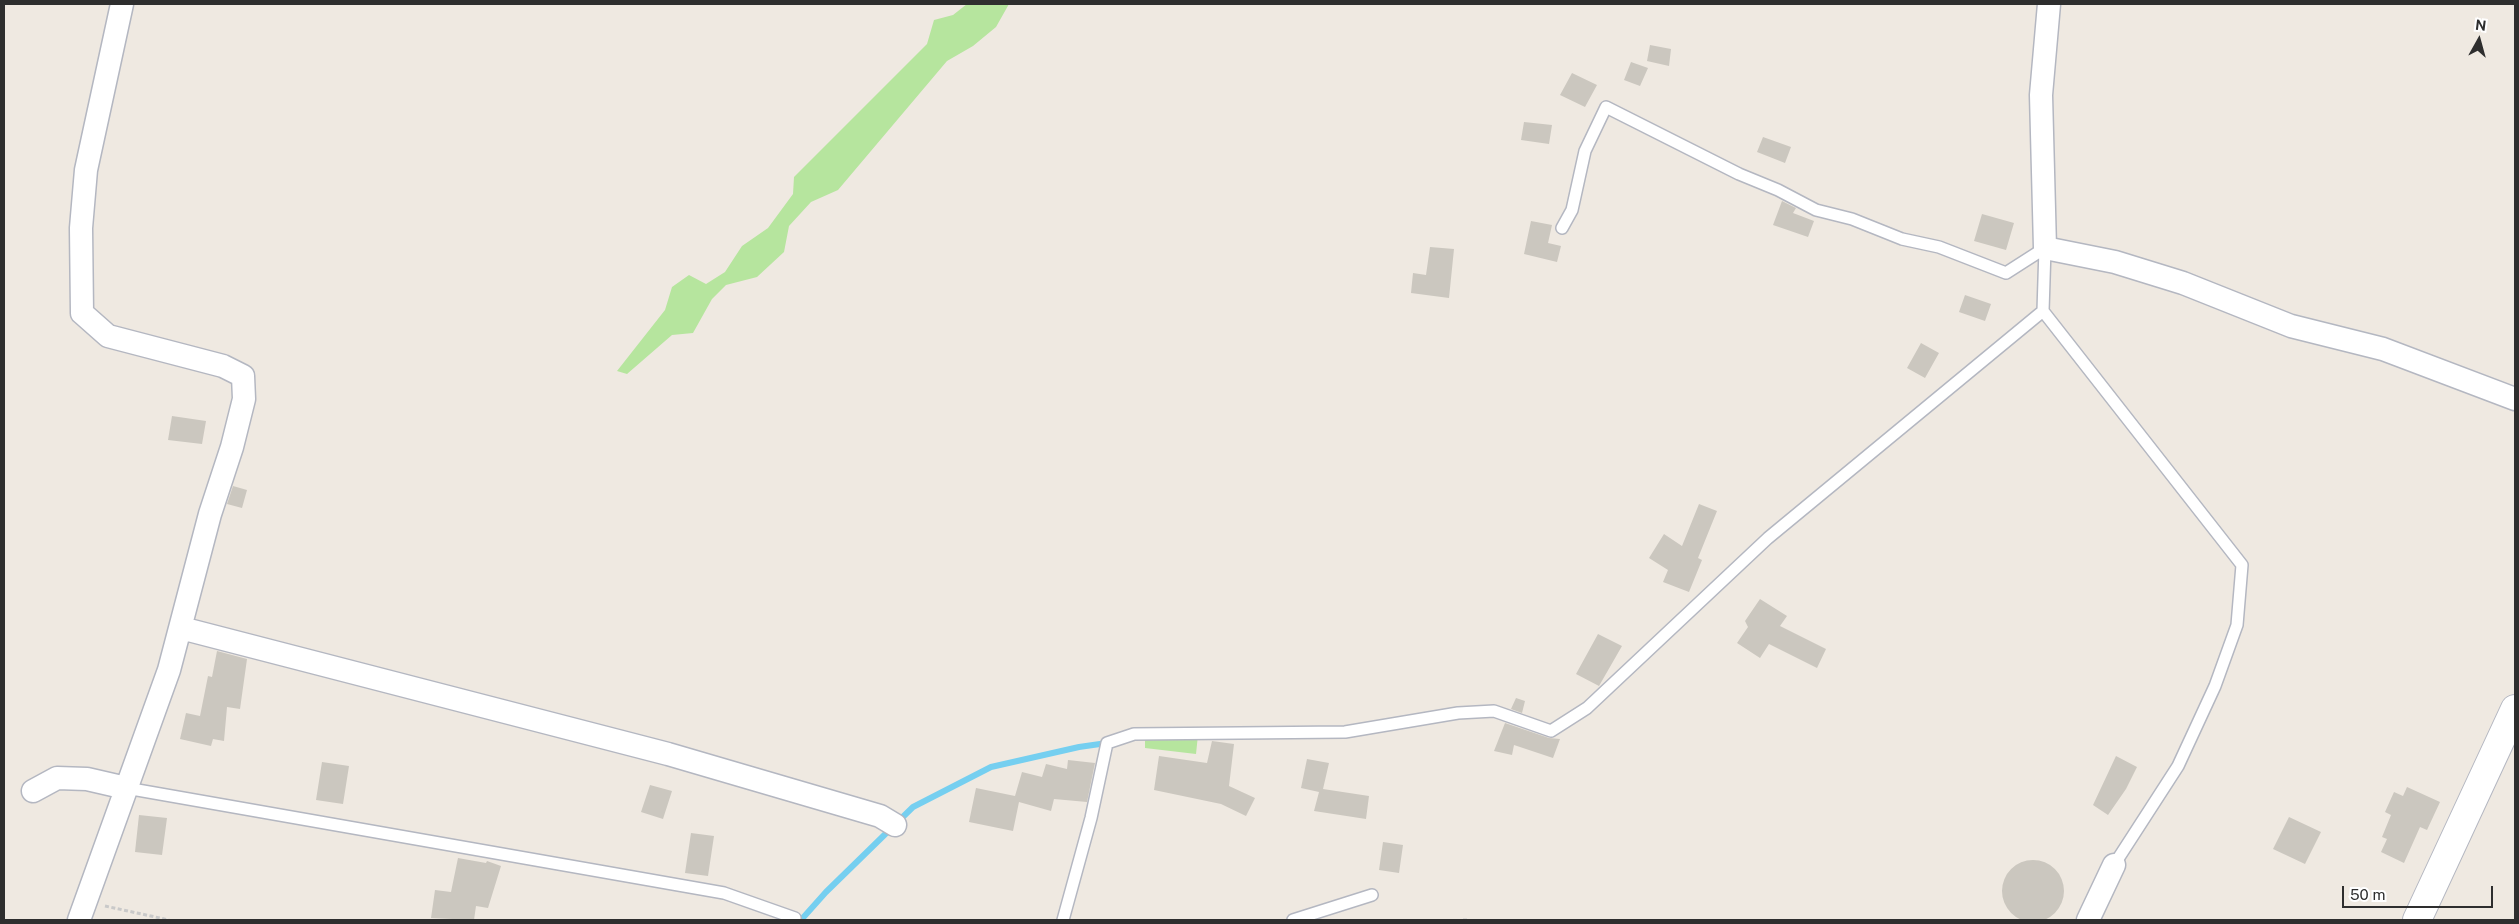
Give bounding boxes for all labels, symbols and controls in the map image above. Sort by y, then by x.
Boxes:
north arrow [2454,15,2504,65]
text: N [2474,17,2487,34]
scale bar [2344,876,2495,908]
text: 50 m [2350,886,2385,903]

